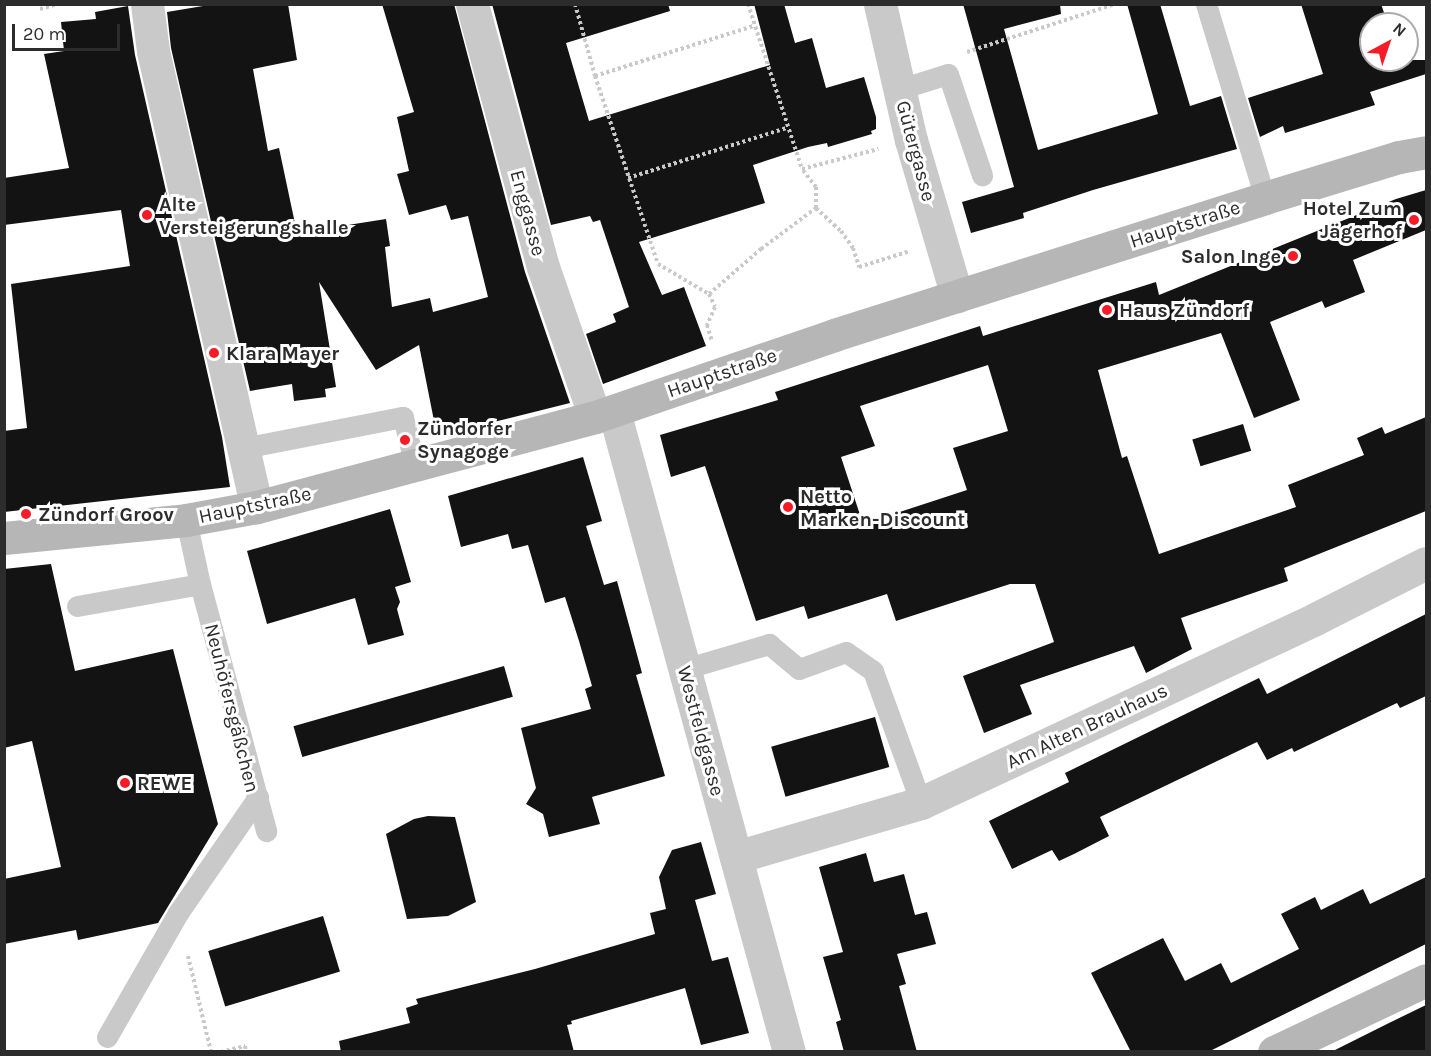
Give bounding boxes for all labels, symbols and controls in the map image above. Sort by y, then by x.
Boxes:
scale bar [15,12,123,50]
north arrow [1359,12,1419,72]
text: N [1389,18,1410,40]
text: 20 m [23,23,65,45]
street label: Gütergasse [891,98,941,204]
street label: Enggasse [505,167,551,259]
place label: Alte Versteigerungshalle [159,192,349,239]
street label: Hauptstraße [1127,195,1243,253]
place label: Hotel Zum Jägerhof [1303,196,1402,243]
marker: Alte Versteigerungshalle [140,208,154,222]
marker: Hotel Zum Jägerhof [1407,213,1421,227]
place label: Salon Inge [1181,244,1281,268]
marker: Salon Inge [1286,249,1300,263]
place label: Haus Zündorf [1119,298,1249,322]
marker: Haus Zündorf [1100,303,1114,317]
place label: Klara Mayer [226,341,339,365]
street label: Hauptstraße [664,343,780,403]
marker: Klara Mayer [207,346,221,360]
place label: Zündorfer Synagoge [417,416,512,463]
marker: Zündorfer Synagoge [398,433,412,447]
street label: Hauptstraße [197,481,313,529]
place label: Netto Marken-Discount [800,484,965,531]
marker: Netto Marken-Discount [781,500,795,514]
place label: Zündorf Groov [38,502,174,526]
marker: Zündorf Groov [19,507,33,521]
street label: Neuhöfersgäßchen [199,621,265,795]
street label: Westfeldgasse [672,663,730,799]
street label: Am Alten Brauhaus [1003,678,1171,774]
place label: REWE [137,771,192,795]
marker: REWE [118,776,132,790]

